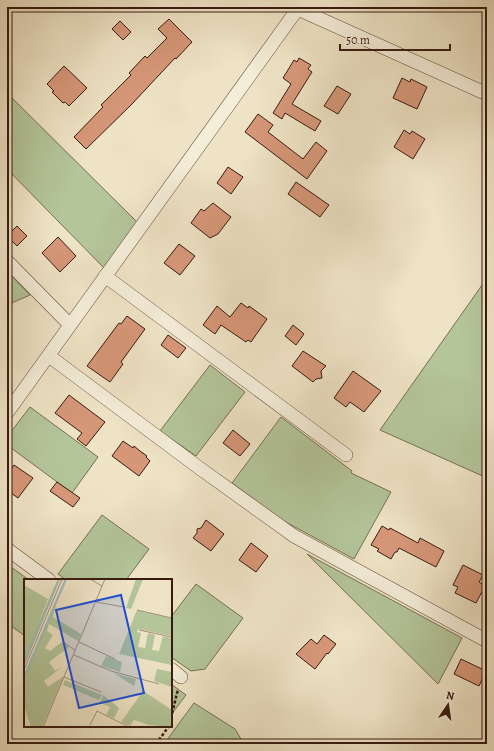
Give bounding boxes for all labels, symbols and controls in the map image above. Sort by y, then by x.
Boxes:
scale bar [340,26,450,52]
text: 50 m [346,32,370,48]
inset map [24,579,172,727]
north arrow [428,685,468,725]
text: N [445,688,456,704]

